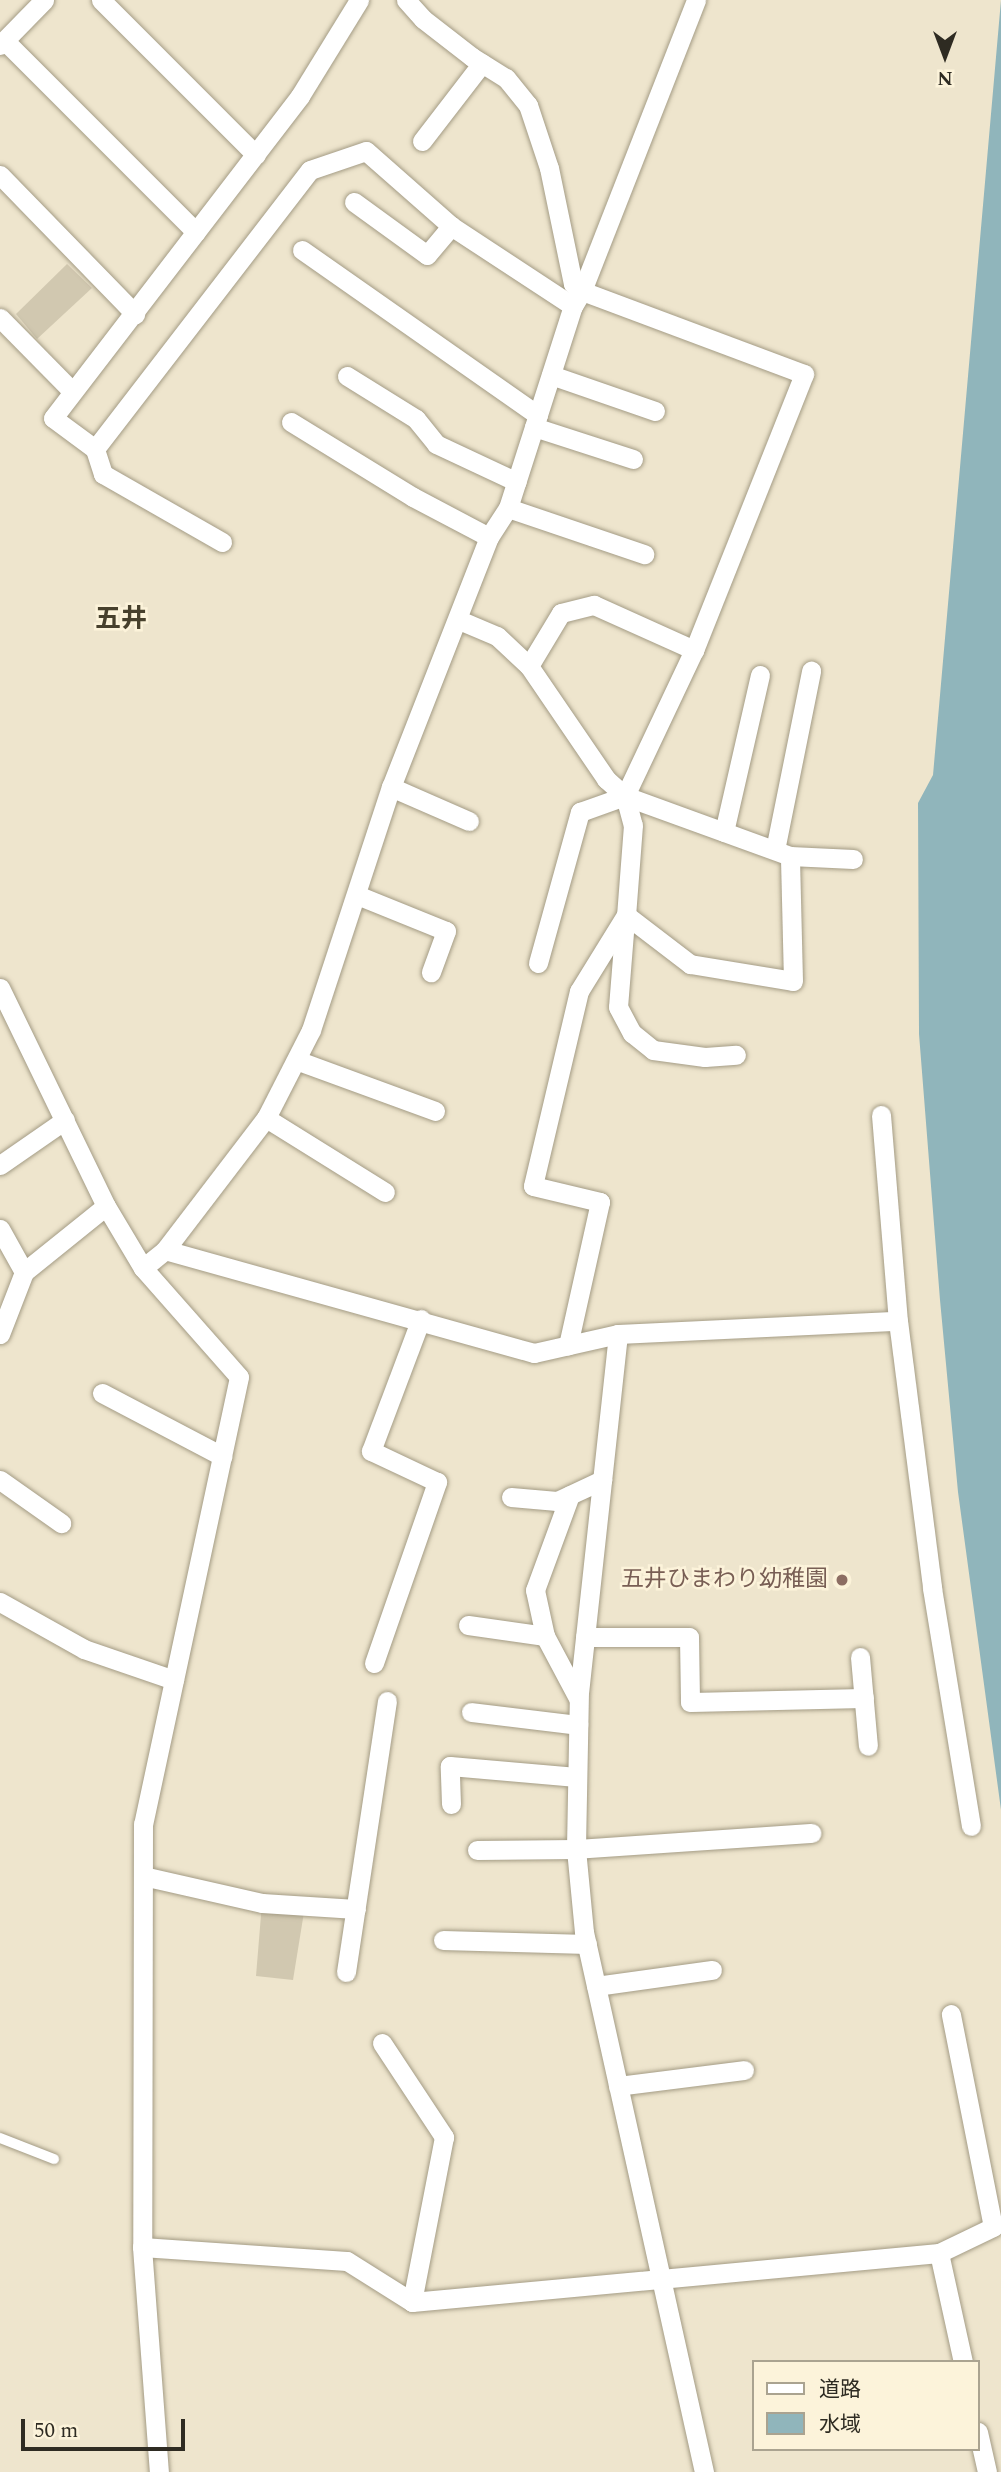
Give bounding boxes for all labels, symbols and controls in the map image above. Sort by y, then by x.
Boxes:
north arrow [910,21,980,91]
text: N [937,63,953,92]
district label: 五井 [95,604,147,636]
place label: 五井ひまわり幼稚園 [621,1566,828,1594]
marker: 五井ひまわり幼稚園 [834,1572,850,1588]
legend [752,2360,980,2451]
text: 道路 [819,2374,861,2406]
scale bar [24,2406,189,2450]
text: 水域 [819,2409,861,2441]
text: 50 m [34,2415,78,2447]

